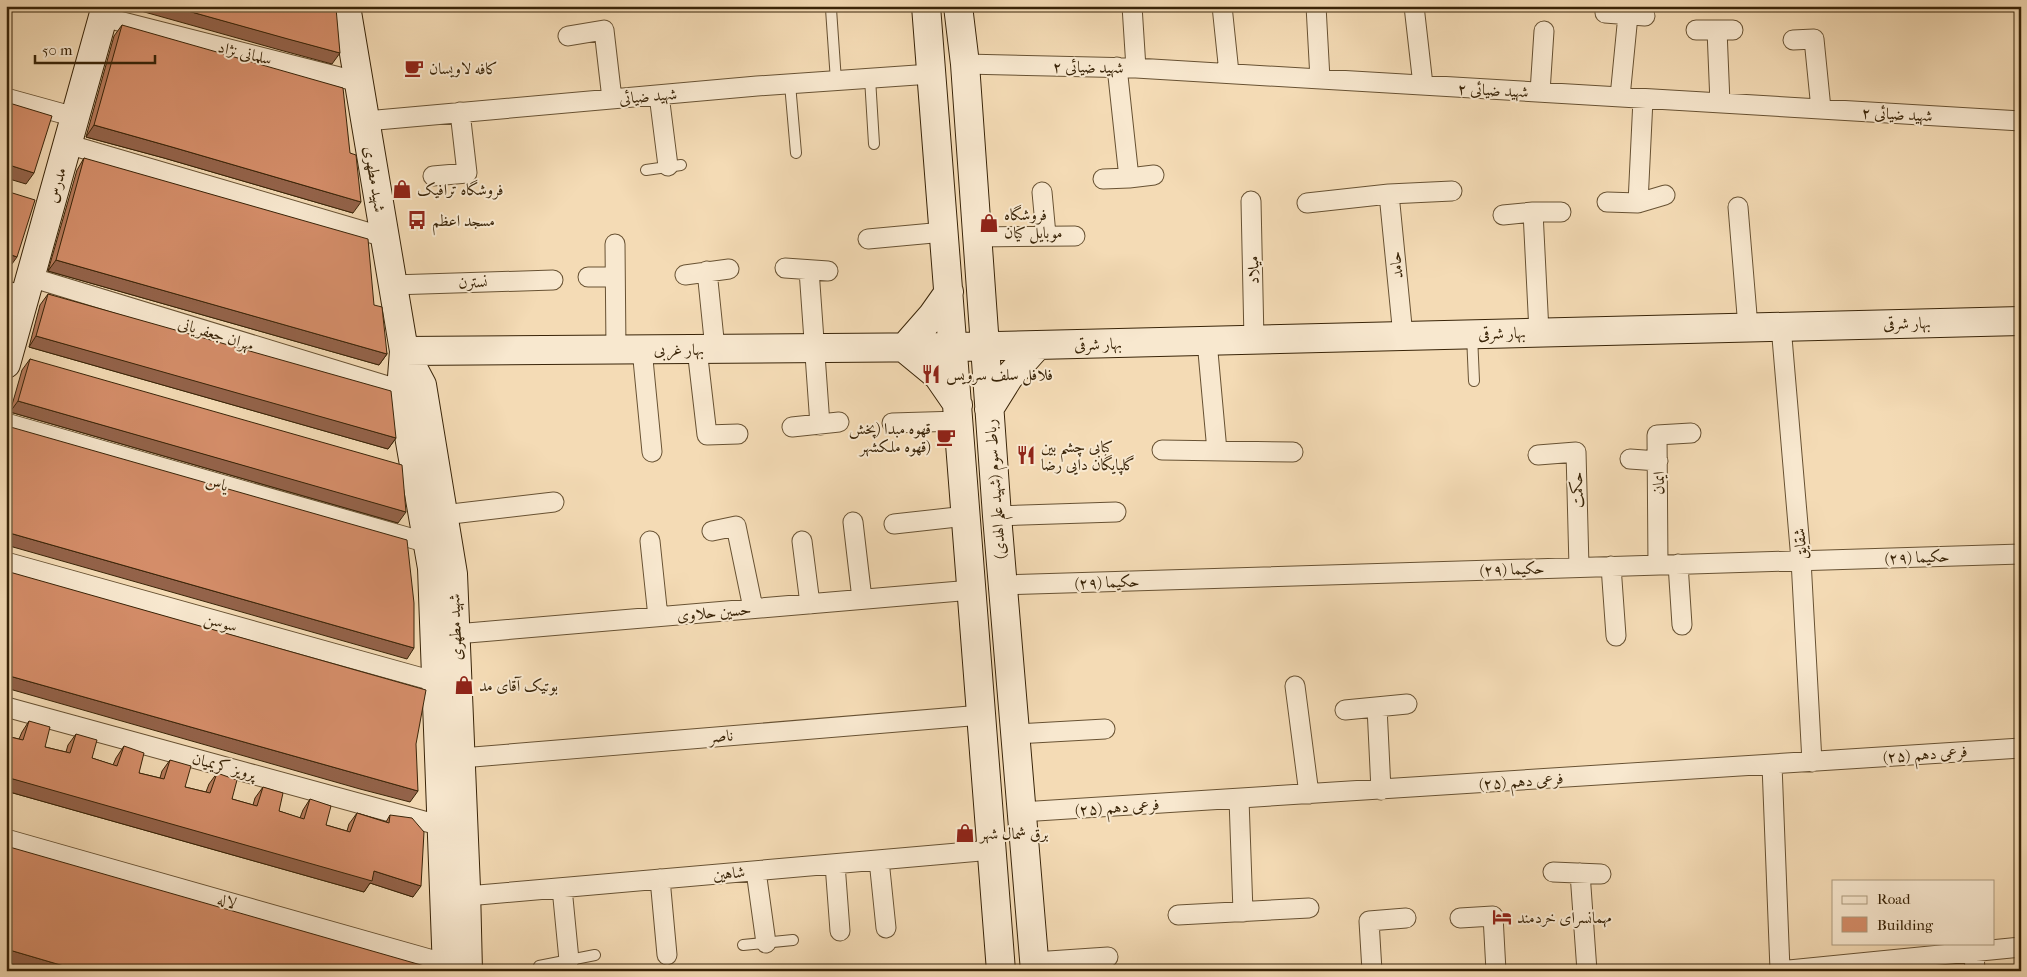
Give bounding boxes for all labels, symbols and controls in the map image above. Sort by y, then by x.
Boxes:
scale bar [35,32,155,64]
street label: سلمانی نژاد [216,37,274,69]
text: 50 m [42,41,73,59]
cafe icon: کافه لاویسان [403,57,425,79]
street label: شهید ضیائی ۲ [1052,57,1124,78]
place label: کافه لاویسان [429,59,498,78]
street label: شهید ضیائی ۲ [1457,79,1529,102]
street label: شهید ضیائی [618,84,678,109]
street label: شهید ضیائی ۲ [1861,103,1933,126]
street label: شهید مطهری [359,145,390,214]
street label: مدرس [42,165,70,205]
shop icon: فروشگاه ترافیک [391,178,413,200]
place label: فروشگاه ترافیک [417,179,503,200]
place label: فروشگاه موبایل کیان [1004,204,1062,244]
bus stop icon: مسجد اعظم [406,209,428,231]
place label: مسجد اعظم [432,211,495,236]
shop icon: فروشگاه موبایل کیان [978,212,1000,234]
street label: حامد [1385,251,1407,279]
street label: میلاد [1243,256,1263,284]
street label: نسترن [458,272,488,292]
street label: مهران جعفریانی [176,313,256,355]
street label: بهار شرقی [1883,313,1931,334]
street label: بهار شرقی [1478,323,1526,344]
street label: بهار شرقی [1074,334,1122,355]
street label: بهار غربی [654,340,704,361]
restaurant icon: فلافل سلف سرویس [920,363,942,385]
place label: فلافل سلف سرویس [946,365,1053,386]
street label: رباط سوم (شهید علم الهدی) [981,418,1016,560]
place label: قهوه مبدا (پخش قهوه ملکشهر) [849,419,931,457]
cafe icon: قهوه مبدا (پخش قهوه ملکشهر) [935,426,957,448]
place label: کبابی چشم بین گلپایگان دایی رضا [1041,437,1135,476]
restaurant icon: کبابی چشم بین گلپایگان دایی رضا [1015,444,1037,466]
street label: یاس [203,471,231,496]
street label: ایمان [1649,471,1668,495]
street label: حکمت [1567,472,1587,508]
street label: شقایق [1789,527,1812,561]
street label: حکیما (۲۹) [1884,546,1950,568]
street label: حکیما (۲۹) [1479,558,1545,580]
street label: حکیما (۲۹) [1074,571,1140,593]
street label: شهید مطهری [444,593,467,661]
street label: حسین حلاوی [676,599,752,625]
street label: سوسن [202,608,240,638]
shop icon: بوتیک آقای مد [453,674,475,696]
place label: بوتیک آقای مد [479,676,558,696]
street label: ناصر [706,725,734,748]
street label: فرعی دهم (۲۵) [1882,742,1968,772]
street label: پرویز کریمیان [190,748,260,785]
street label: فرعی دهم (۲۵) [1478,769,1564,799]
street label: فرعی دهم (۲۵) [1074,795,1160,825]
shop icon: برق شمال شهر [954,822,976,844]
place label: برق شمال شهر [978,824,1048,844]
street label: شاهین [712,862,746,884]
legend [1832,880,1994,944]
street label: لاله [215,889,239,913]
text: Road [1877,890,1911,908]
hotel icon: مهمانسرای خردمند [1491,906,1513,928]
place label: مهمانسرای خردمند [1517,908,1612,928]
text: Building [1877,916,1934,934]

